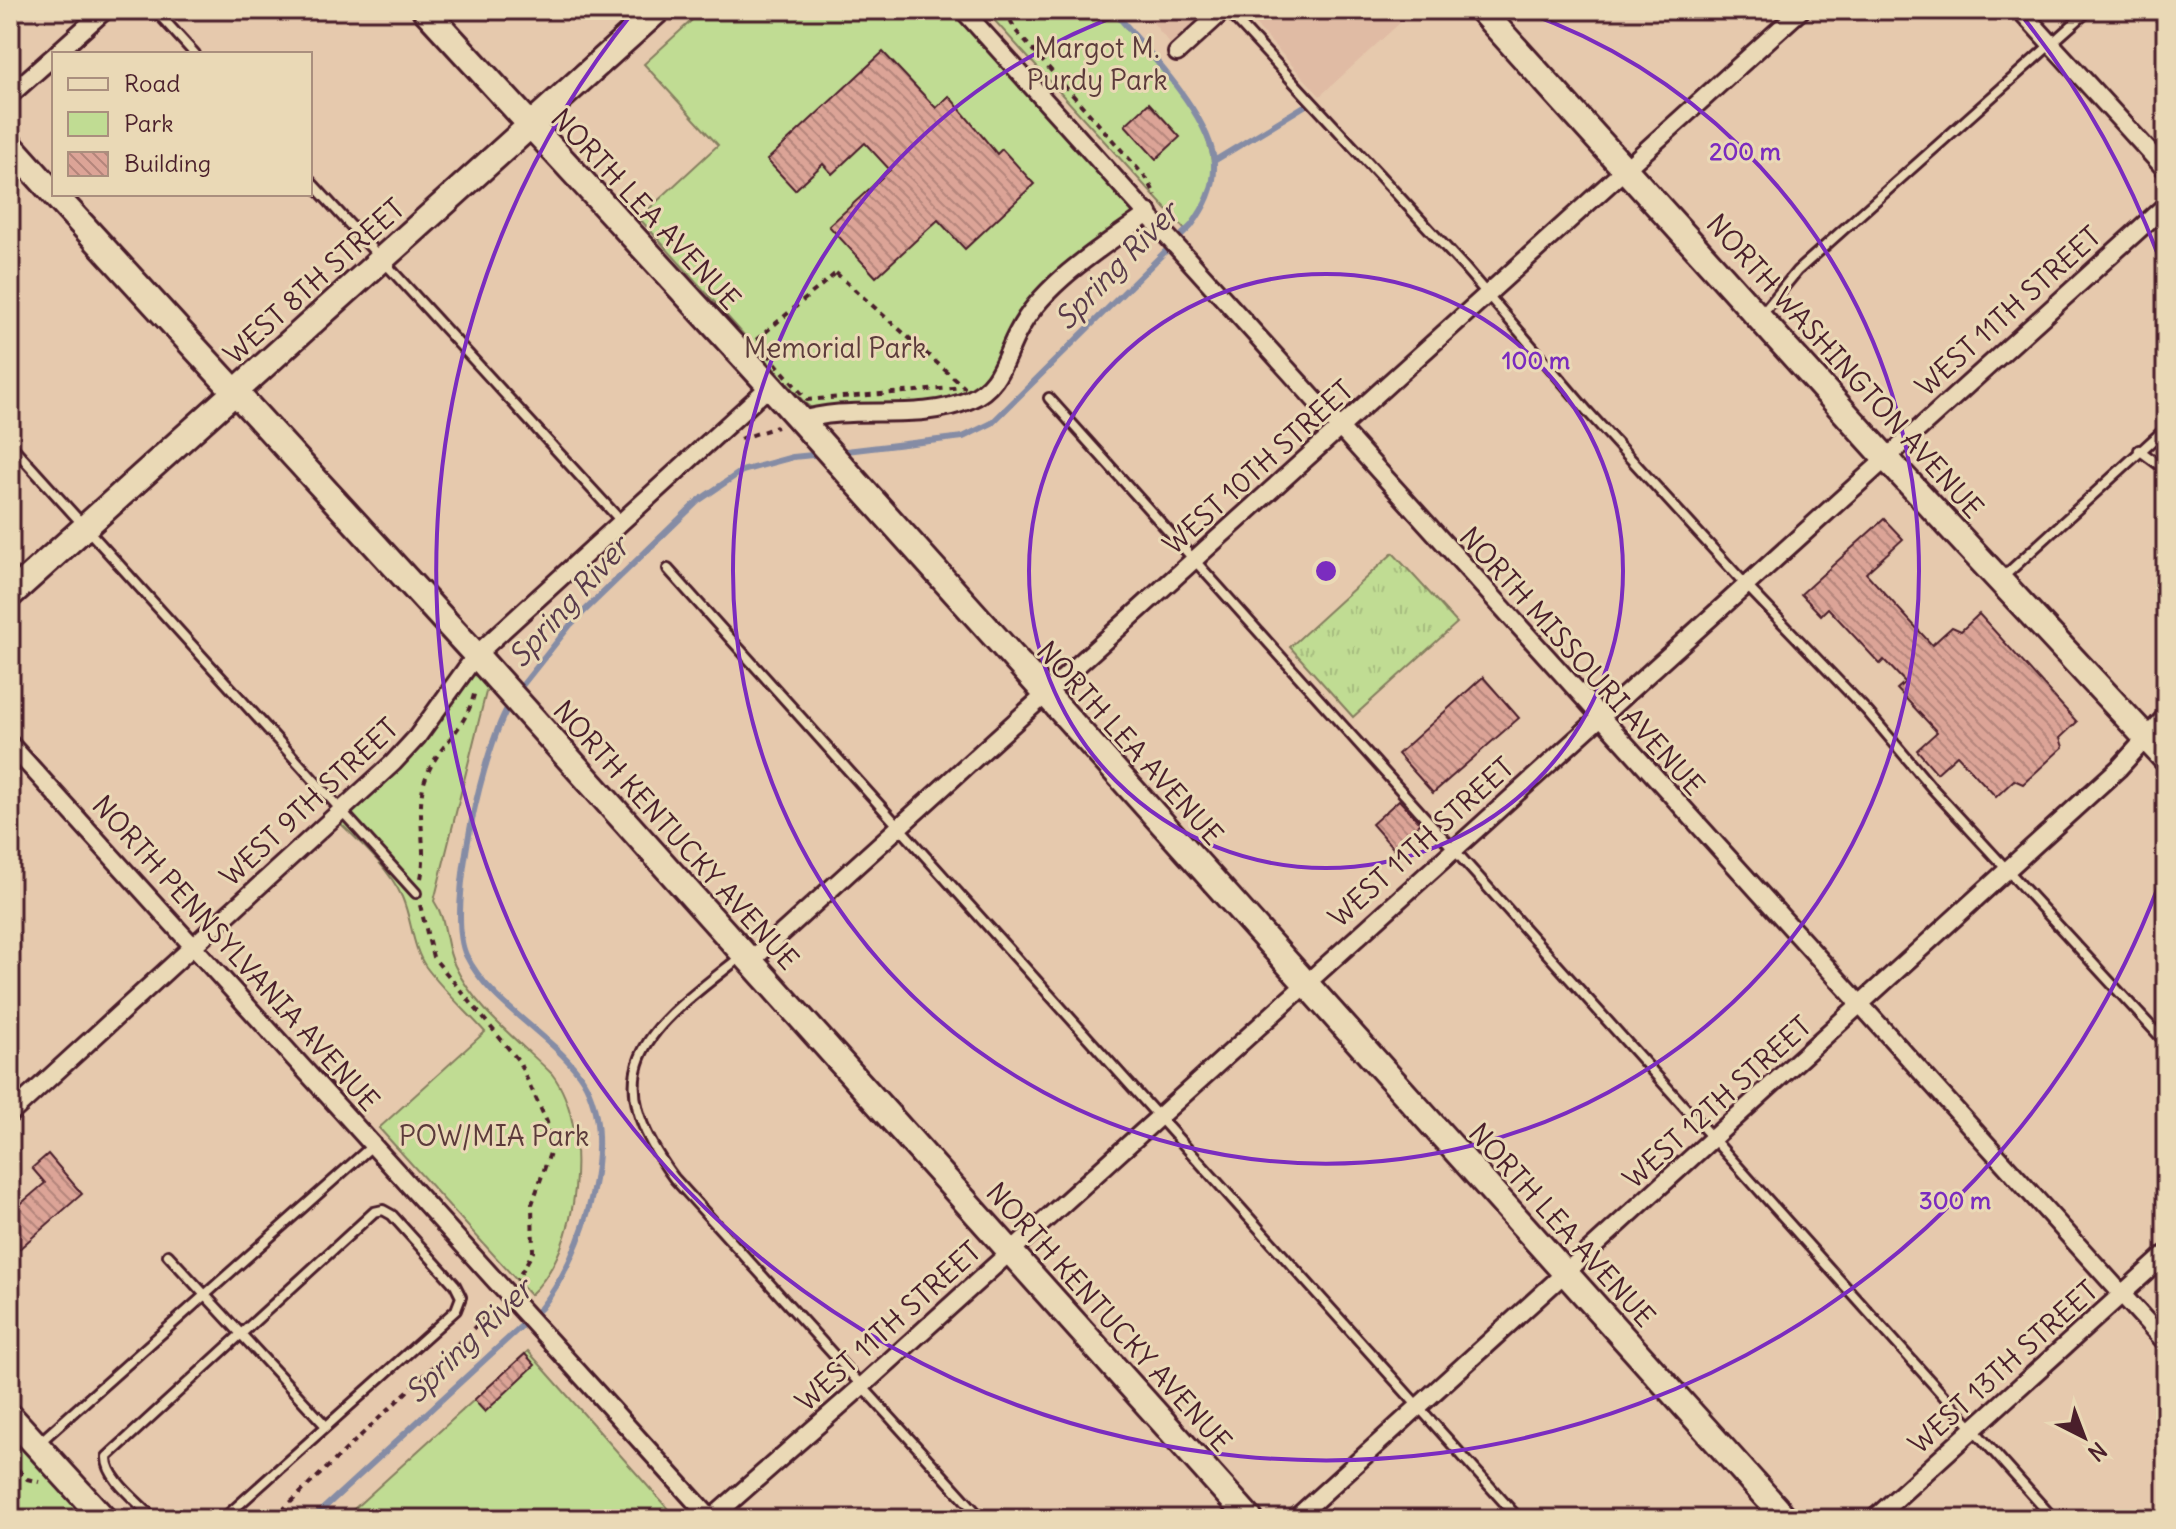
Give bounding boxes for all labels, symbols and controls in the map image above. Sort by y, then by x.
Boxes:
park label: Margot M. Purdy Park [1026,30,1168,98]
legend [52,52,312,196]
text: Road [124,68,180,98]
street label: NORTH LEA AVENUE [543,101,749,317]
text: Park [124,108,174,138]
text: 200 m [1709,136,1781,166]
text: Building [124,148,211,178]
street label: WEST 8TH STREET [216,190,412,372]
water label: Spring River [1046,191,1189,337]
street label: NORTH WASHINGTON AVENUE [1699,206,1991,526]
street label: WEST 11TH STREET [1908,218,2108,404]
park label: Memorial Park [744,330,926,366]
text: 100 m [1502,345,1570,375]
street label: WEST 10TH STREET [1155,372,1361,562]
street label: NORTH MISSOURI AVENUE [1452,519,1712,803]
water label: Spring River [500,525,639,675]
centre of rings [1312,557,1340,585]
street label: NORTH LEA AVENUE [1029,634,1231,852]
street label: NORTH KENTUCKY AVENUE [545,693,807,977]
street label: WEST 9TH STREET [212,710,406,894]
street label: WEST 11TH STREET [1321,749,1521,935]
street label: NORTH PENNSYLVANIA AVENUE [85,788,387,1118]
street label: WEST 12TH STREET [1615,1008,1819,1196]
street label: NORTH LEA AVENUE [1461,1116,1663,1334]
park label: POW/MIA Park [399,1118,589,1154]
street label: NORTH KENTUCKY AVENUE [978,1175,1240,1459]
text: 300 m [1919,1185,1991,1215]
street label: WEST 11TH STREET [788,1233,988,1419]
water label: Spring River [397,1267,543,1410]
street label: WEST 13TH STREET [1901,1273,2105,1461]
north arrow [2044,1397,2124,1477]
text: N [2082,1436,2112,1467]

